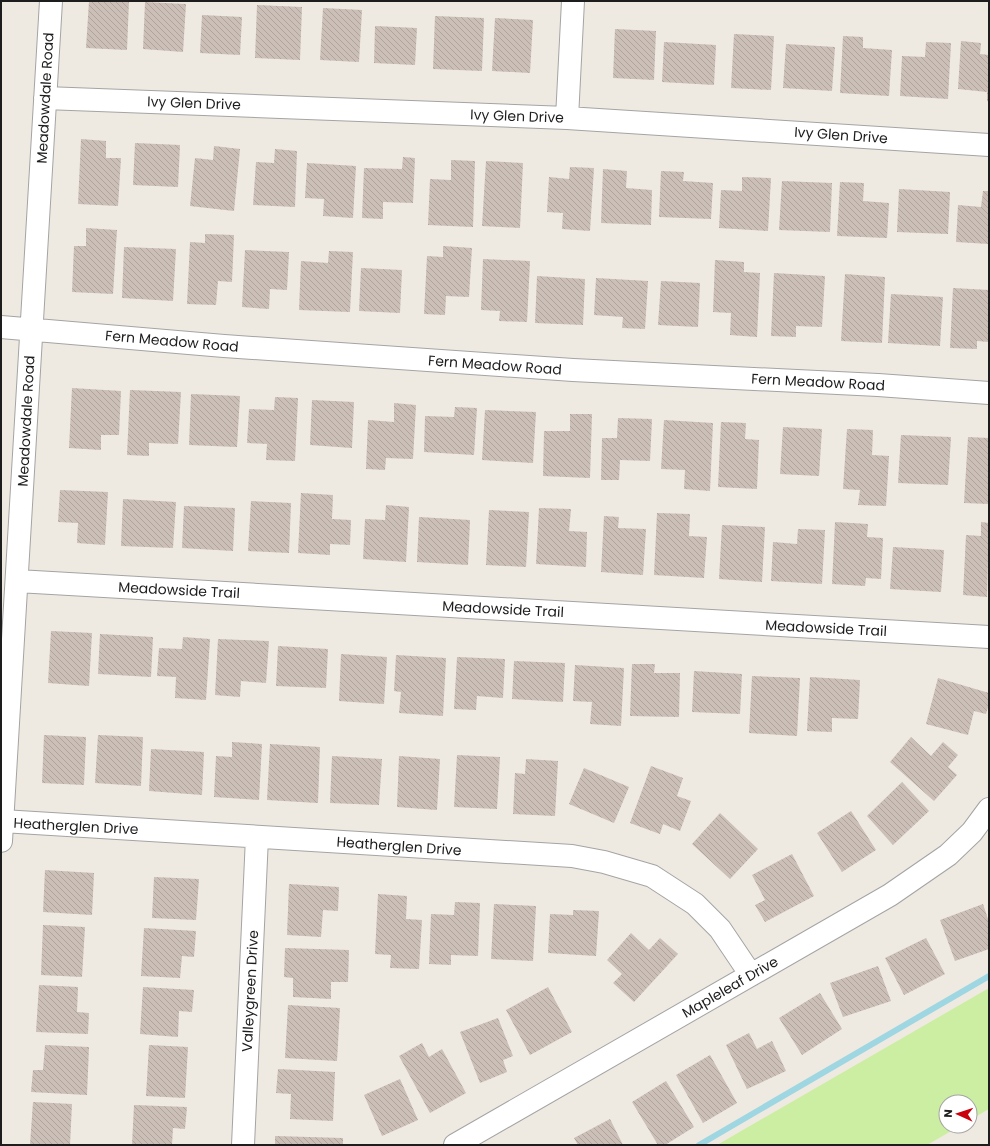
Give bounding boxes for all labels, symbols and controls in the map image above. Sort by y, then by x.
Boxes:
street label: Meadowdale Road [32,32,58,164]
street label: Ivy Glen Drive [147,91,242,115]
street label: Ivy Glen Drive [470,104,565,128]
street label: Ivy Glen Drive [794,122,889,148]
street label: Fern Meadow Road [104,325,240,357]
street label: Fern Meadow Road [428,350,562,380]
street label: Meadowdale Road [13,355,39,487]
street label: Fern Meadow Road [751,369,885,395]
street label: Meadowside Trail [118,577,240,603]
street label: Meadowside Trail [442,596,564,622]
street label: Meadowside Trail [765,615,887,641]
street label: Heatherglen Drive [13,813,139,839]
street label: Heatherglen Drive [336,832,462,860]
street label: Valleygreen Drive [237,929,263,1053]
street label: Mapleleaf Drive [678,951,782,1023]
north arrow [938,1094,978,1134]
text: N [940,1109,956,1118]

